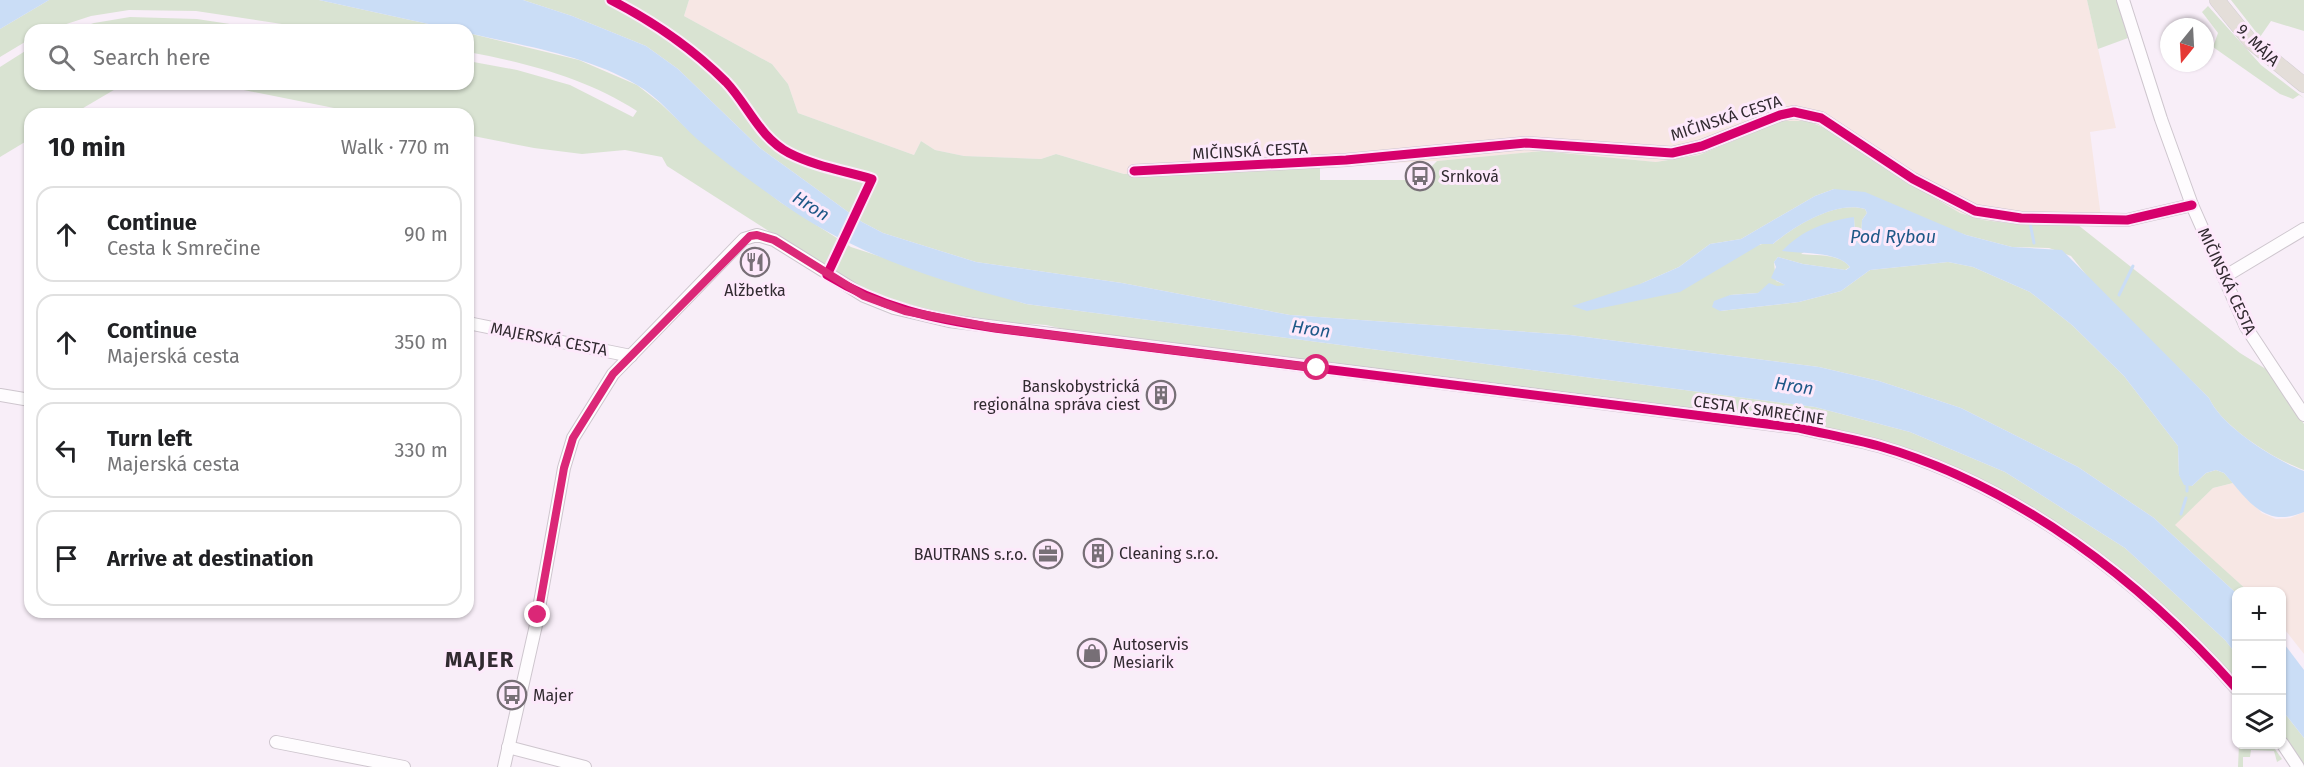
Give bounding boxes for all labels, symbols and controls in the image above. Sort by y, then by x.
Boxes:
north arrow [2160,18,2214,72]
street label: 9. MÁJA [2233,19,2285,71]
search box [24,24,474,90]
icon: search [45,41,78,74]
text: Search here [93,44,211,71]
street label: MIČINSKÁ CESTA [1668,90,1785,145]
text: 10 min [48,132,126,163]
text: Walk · 770 m [341,135,450,159]
street label: MIČINSKÁ CESTA [1192,137,1309,164]
bus stop icon: Srnková [1404,160,1436,192]
place label: Srnková [1441,167,1499,186]
water label: Hron [789,186,833,226]
text: Continue [107,209,197,236]
icon: ahead [50,218,83,251]
text: 90 m [404,222,448,246]
street label: MIČINSKÁ CESTA [2194,224,2261,338]
water label: Pod Rybou [1850,226,1936,248]
text: Cesta k Smrečine [107,236,261,260]
restaurant icon: Alžbetka [739,246,771,278]
place label: Alžbetka [724,281,786,300]
water label: Hron [1290,315,1332,343]
text: Continue [107,317,197,344]
street label: MAJERSKÁ CESTA [489,317,610,360]
icon: ahead [50,326,83,359]
text: 350 m [394,330,448,354]
text: Majerská cesta [107,344,240,368]
route start [1303,354,1329,380]
water label: Hron [1773,372,1815,400]
place label: Banskobystrická regionálna správa ciest [973,377,1140,414]
building icon: Banskobystrická regionálna správa ciest [1145,379,1177,411]
street label: CESTA K SMREČINE [1692,390,1826,429]
text: Turn left [107,425,192,452]
icon: left [50,434,83,467]
text: 330 m [394,438,448,462]
text: Majerská cesta [107,452,240,476]
building icon: Cleaning s.r.o. [1082,537,1114,569]
office icon: BAUTRANS s.r.o. [1032,538,1064,570]
icon: arrive [50,542,83,575]
place label: Cleaning s.r.o. [1119,544,1219,563]
text: Arrive at destination [107,545,314,572]
place label: BAUTRANS s.r.o. [914,545,1027,564]
map controls [2232,587,2286,749]
button: + [2232,587,2286,641]
route end [524,601,550,627]
place label: Autoservis Mesiarik [1113,635,1189,672]
shop icon: Autoservis Mesiarik [1076,637,1108,669]
button: − [2232,641,2286,695]
district label: MAJER [445,646,515,673]
bus stop icon: Majer [496,679,528,711]
place label: Majer [533,686,574,705]
button: layers [2232,695,2286,749]

